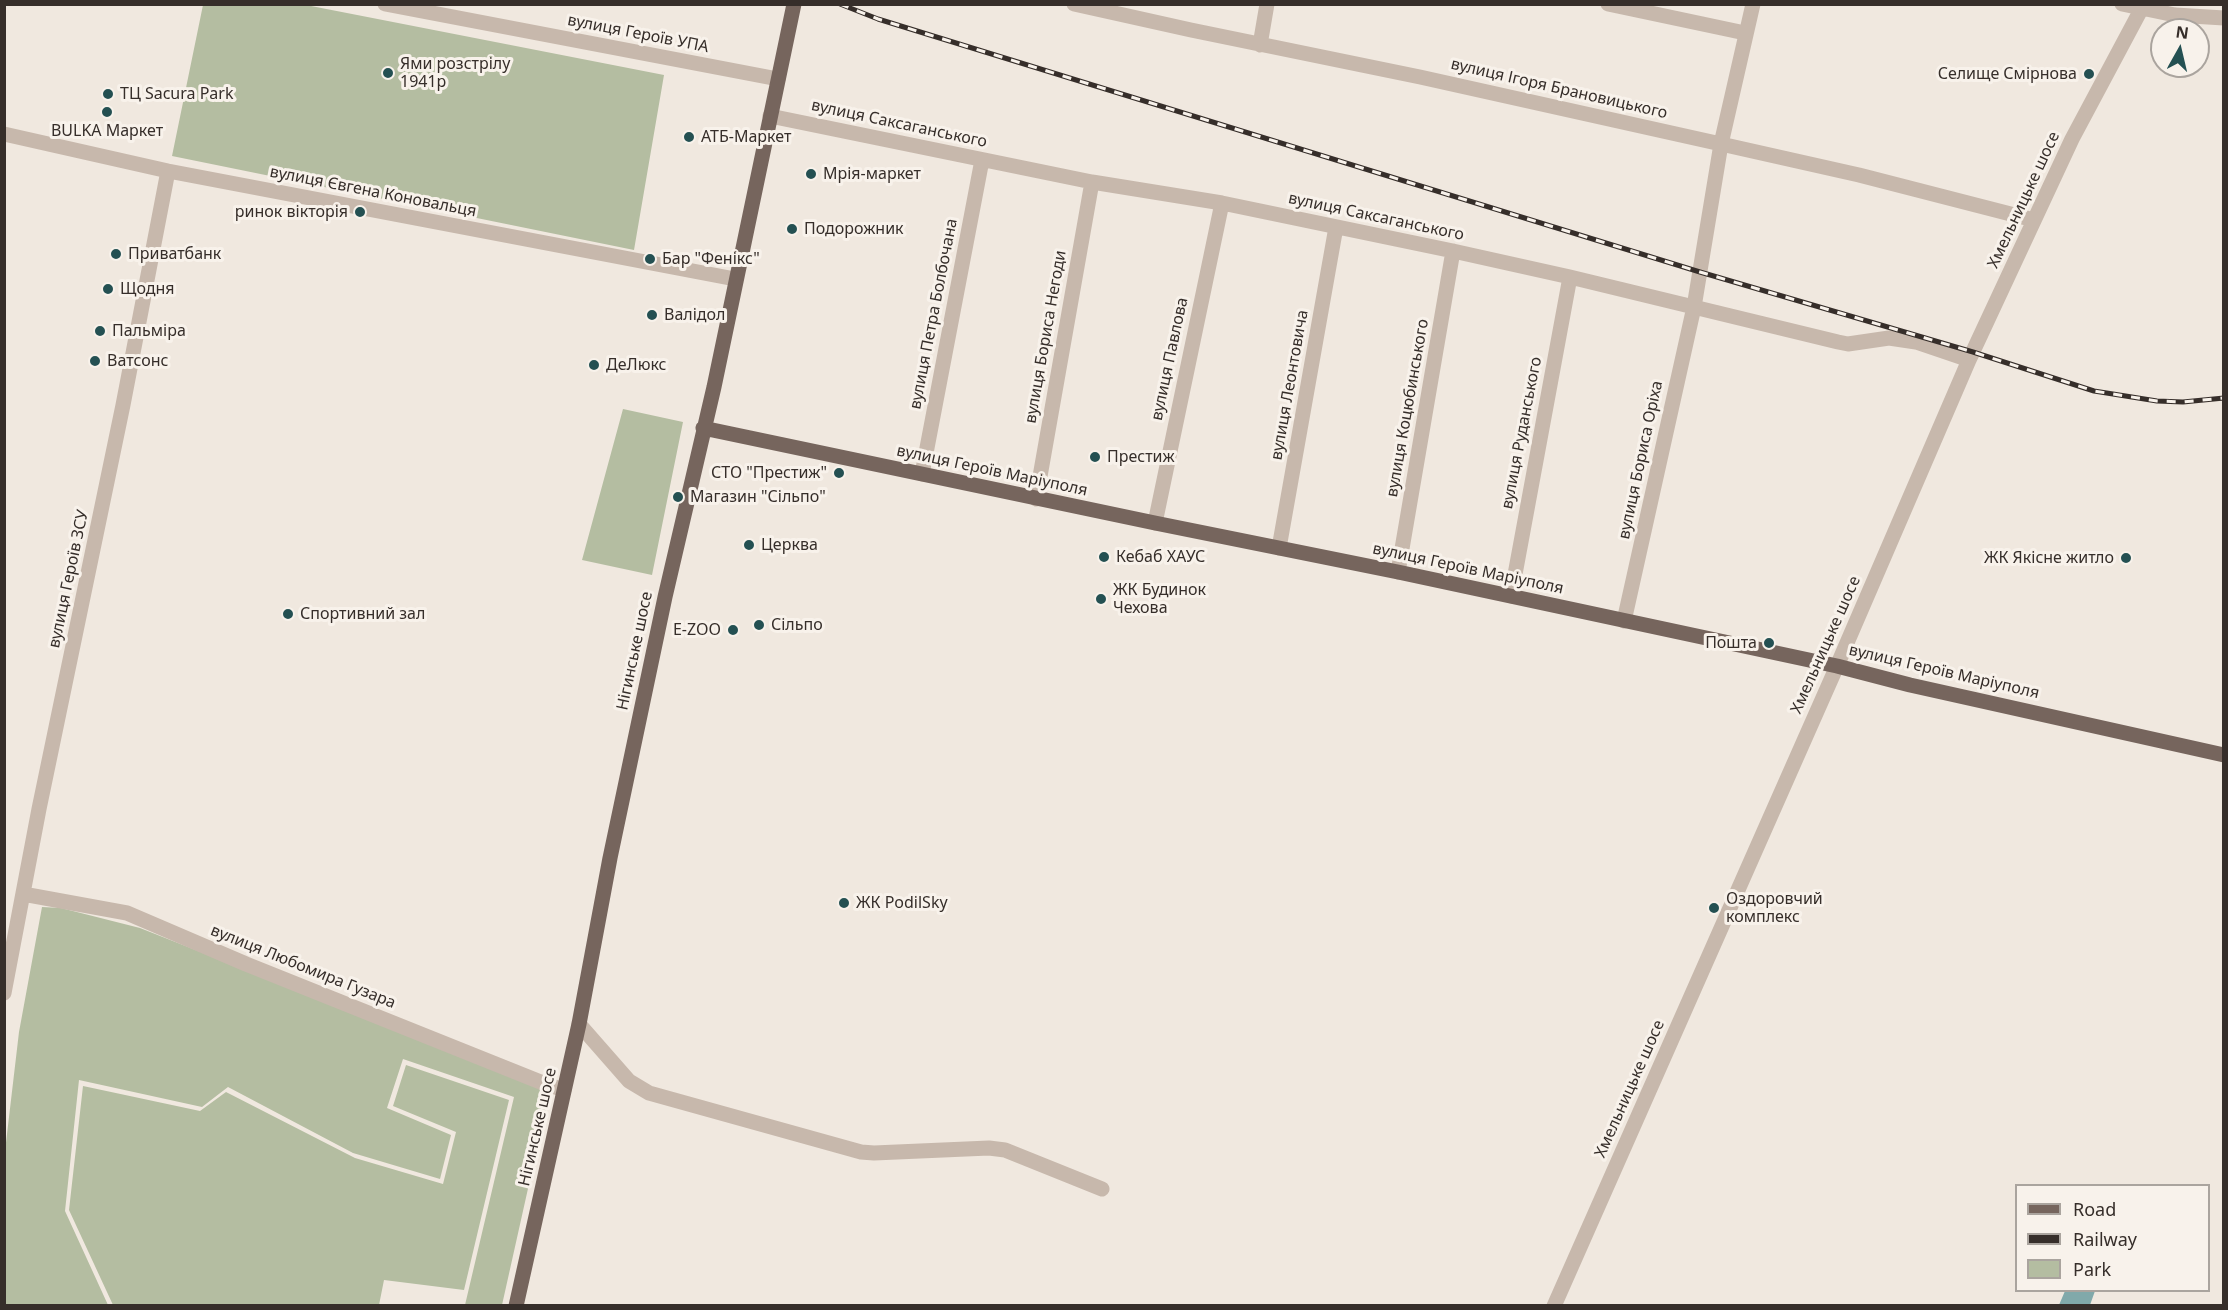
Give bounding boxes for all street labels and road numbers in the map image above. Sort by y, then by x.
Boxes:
street label: вулиця Героїв УПА [566,11,710,57]
street label: вулиця Ігоря Брановицького [1449,55,1669,123]
street label: вулиця Саксаганського [809,96,989,152]
street label: Хмельницьке шосе [1984,129,2064,271]
street label: вулиця Євгена Коновальця [268,163,478,221]
street label: вулиця Саксаганського [1286,189,1466,245]
street label: вулиця Петра Болбочана [906,217,962,411]
street label: вулиця Бориса Негоди [1021,249,1071,425]
street label: вулиця Павлова [1148,296,1192,422]
street label: вулиця Леонтовича [1267,308,1313,462]
street label: вулиця Коцюбинського [1383,317,1433,499]
street label: вулиця Руданського [1498,355,1546,511]
street label: вулиця Бориса Оріха [1615,379,1667,541]
street label: вулиця Героїв Маріуполя [895,441,1089,501]
street label: вулиця Героїв ЗСУ [45,508,93,650]
street label: вулиця Героїв Маріуполя [1371,539,1565,599]
street label: Хмельницьке шосе [1787,573,1865,717]
street label: Нігинське шосе [613,590,657,712]
street label: вулиця Героїв Маріуполя [1847,641,2041,703]
street label: вулиця Любомира Гузара [208,921,398,1013]
street label: Хмельницьке шосе [1591,1017,1669,1161]
street label: Нігинське шосе [515,1066,561,1188]

